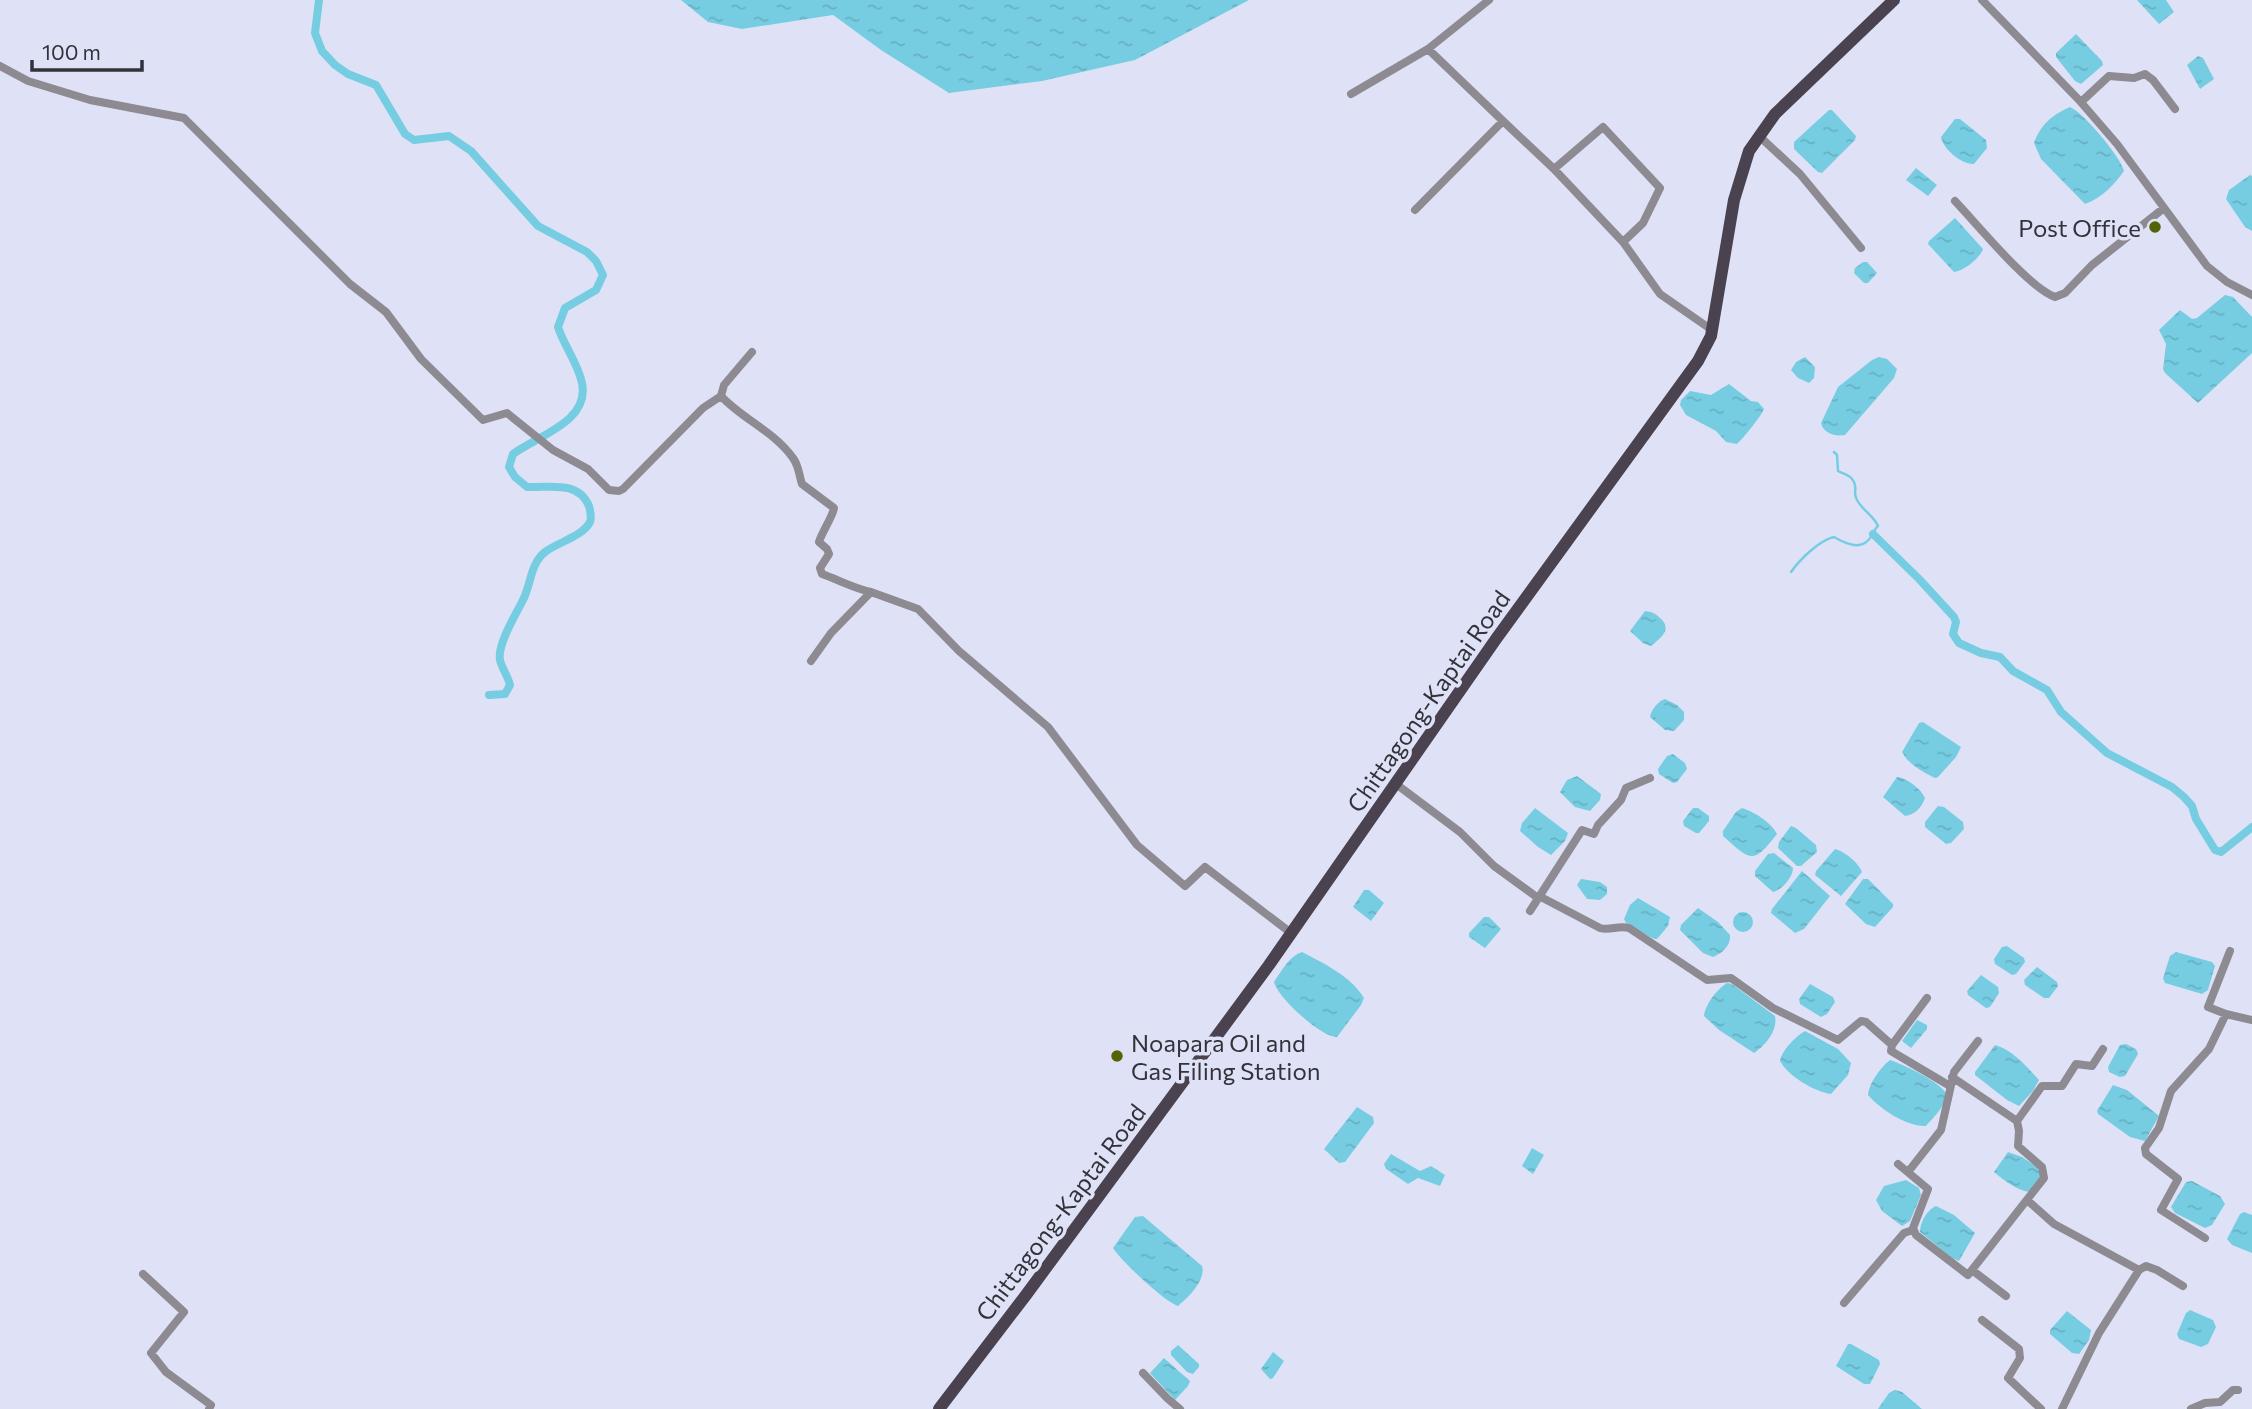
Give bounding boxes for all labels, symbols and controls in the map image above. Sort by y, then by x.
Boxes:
scale bar [32,28,142,72]
text: 100 m [42,39,101,64]
place label: Post Office [2018,213,2141,242]
marker: Post Office [2147,219,2163,235]
street label: Chittagong-Kaptai Road [1340,585,1516,817]
place label: Noapara Oil and Gas Filing Station [1131,1028,1321,1085]
marker: Noapara Oil and Gas Filing Station [1109,1048,1125,1064]
street label: Chittagong-Kaptai Road [969,1098,1151,1326]

